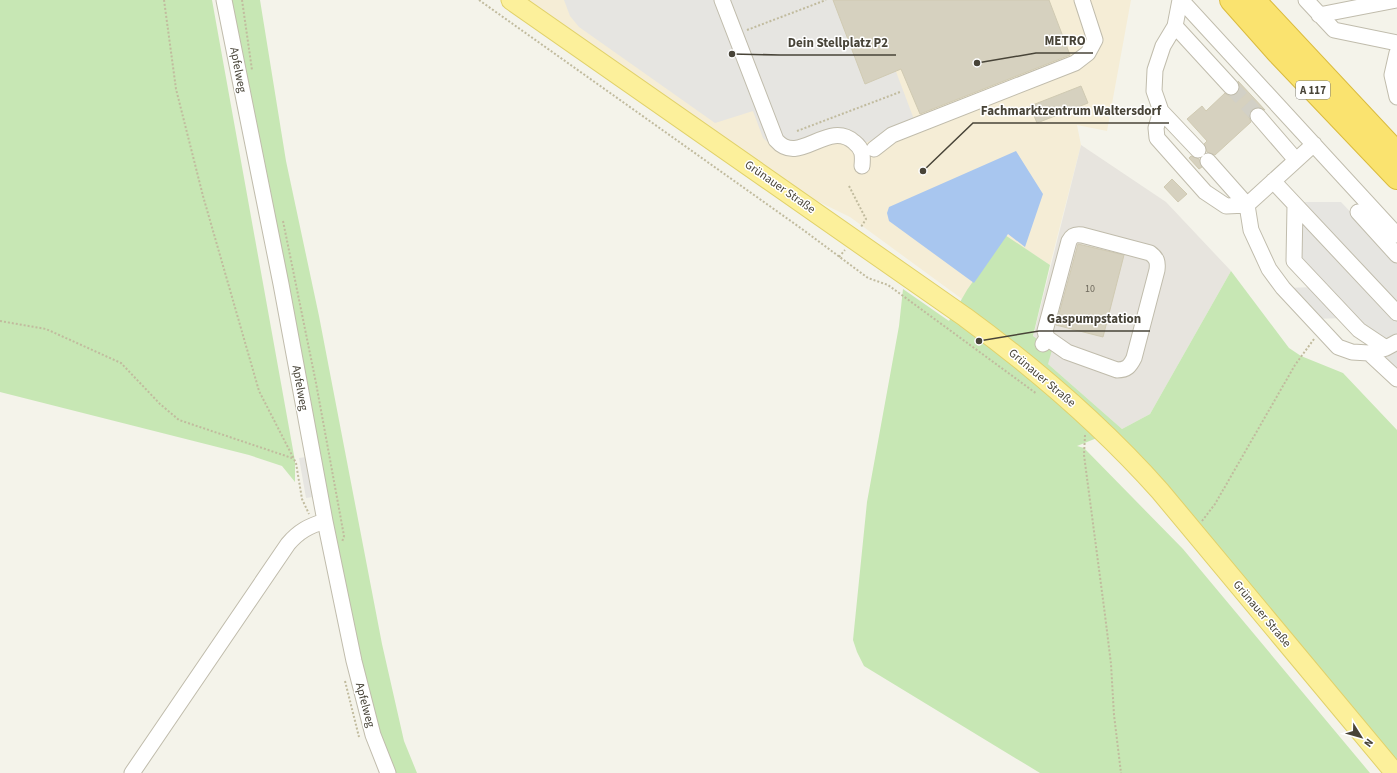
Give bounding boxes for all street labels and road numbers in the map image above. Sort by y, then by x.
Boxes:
street label: Apfelweg [225,46,251,94]
road number: A 117 [1296,81,1330,99]
street label: Grünauer Straße [741,156,819,218]
street label: Grünauer Straße [1005,345,1079,411]
street label: Apfelweg [288,364,312,412]
street label: Grünauer Straße [1229,577,1295,651]
street label: Apfelweg [351,681,379,729]

